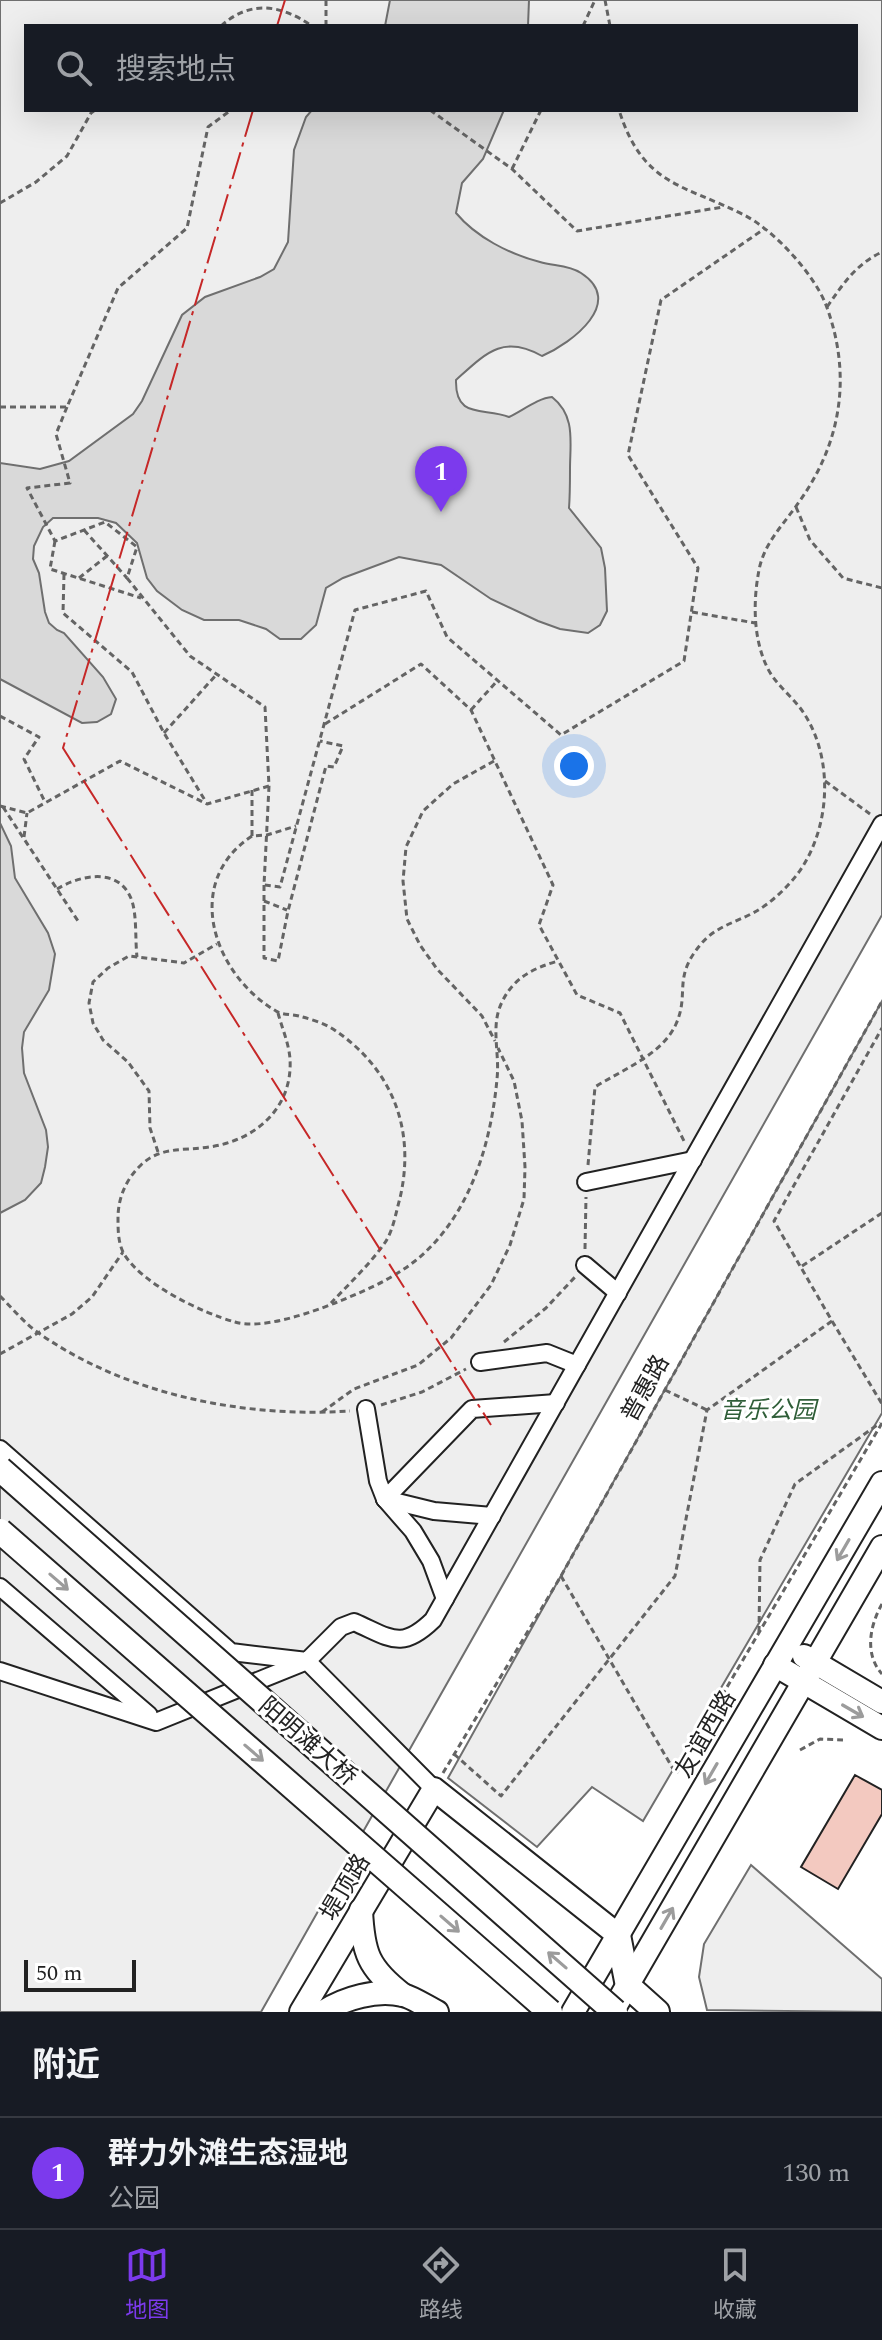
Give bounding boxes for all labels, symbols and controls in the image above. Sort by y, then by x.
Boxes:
search box [24,24,858,112]
icon: search [52,46,96,90]
text: 搜索地点 [116,47,236,93]
pin: 1 [415,446,467,512]
your location [554,746,594,786]
street label: 普惠路 [613,1348,679,1429]
park label: 音乐公园 [720,1393,819,1429]
one-way arrow [835,1538,851,1561]
one-way arrow [48,1573,68,1591]
street label: 友谊西路 [666,1684,745,1785]
street label: 阳明滩大桥 [250,1689,364,1795]
one-way arrow [840,1704,864,1719]
one-way arrow [244,1744,264,1762]
one-way arrow [703,1762,719,1785]
street label: 堤顶路 [312,1847,380,1928]
one-way arrow [660,1907,675,1931]
one-way arrow [439,1915,459,1933]
one-way arrow [547,1952,567,1970]
scale bar [24,1956,136,1992]
text: 50 m [36,1957,82,1990]
text: 附近 [32,2040,100,2092]
text: 群力外滩生态湿地 [108,2131,348,2177]
text: 1 [51,2153,65,2193]
text: 130 m [782,2153,850,2193]
text: 公园 [108,2179,160,2219]
tab: 地图 [125,2243,169,2327]
tab: 路线 [419,2243,463,2327]
tab: 收藏 [713,2243,757,2327]

